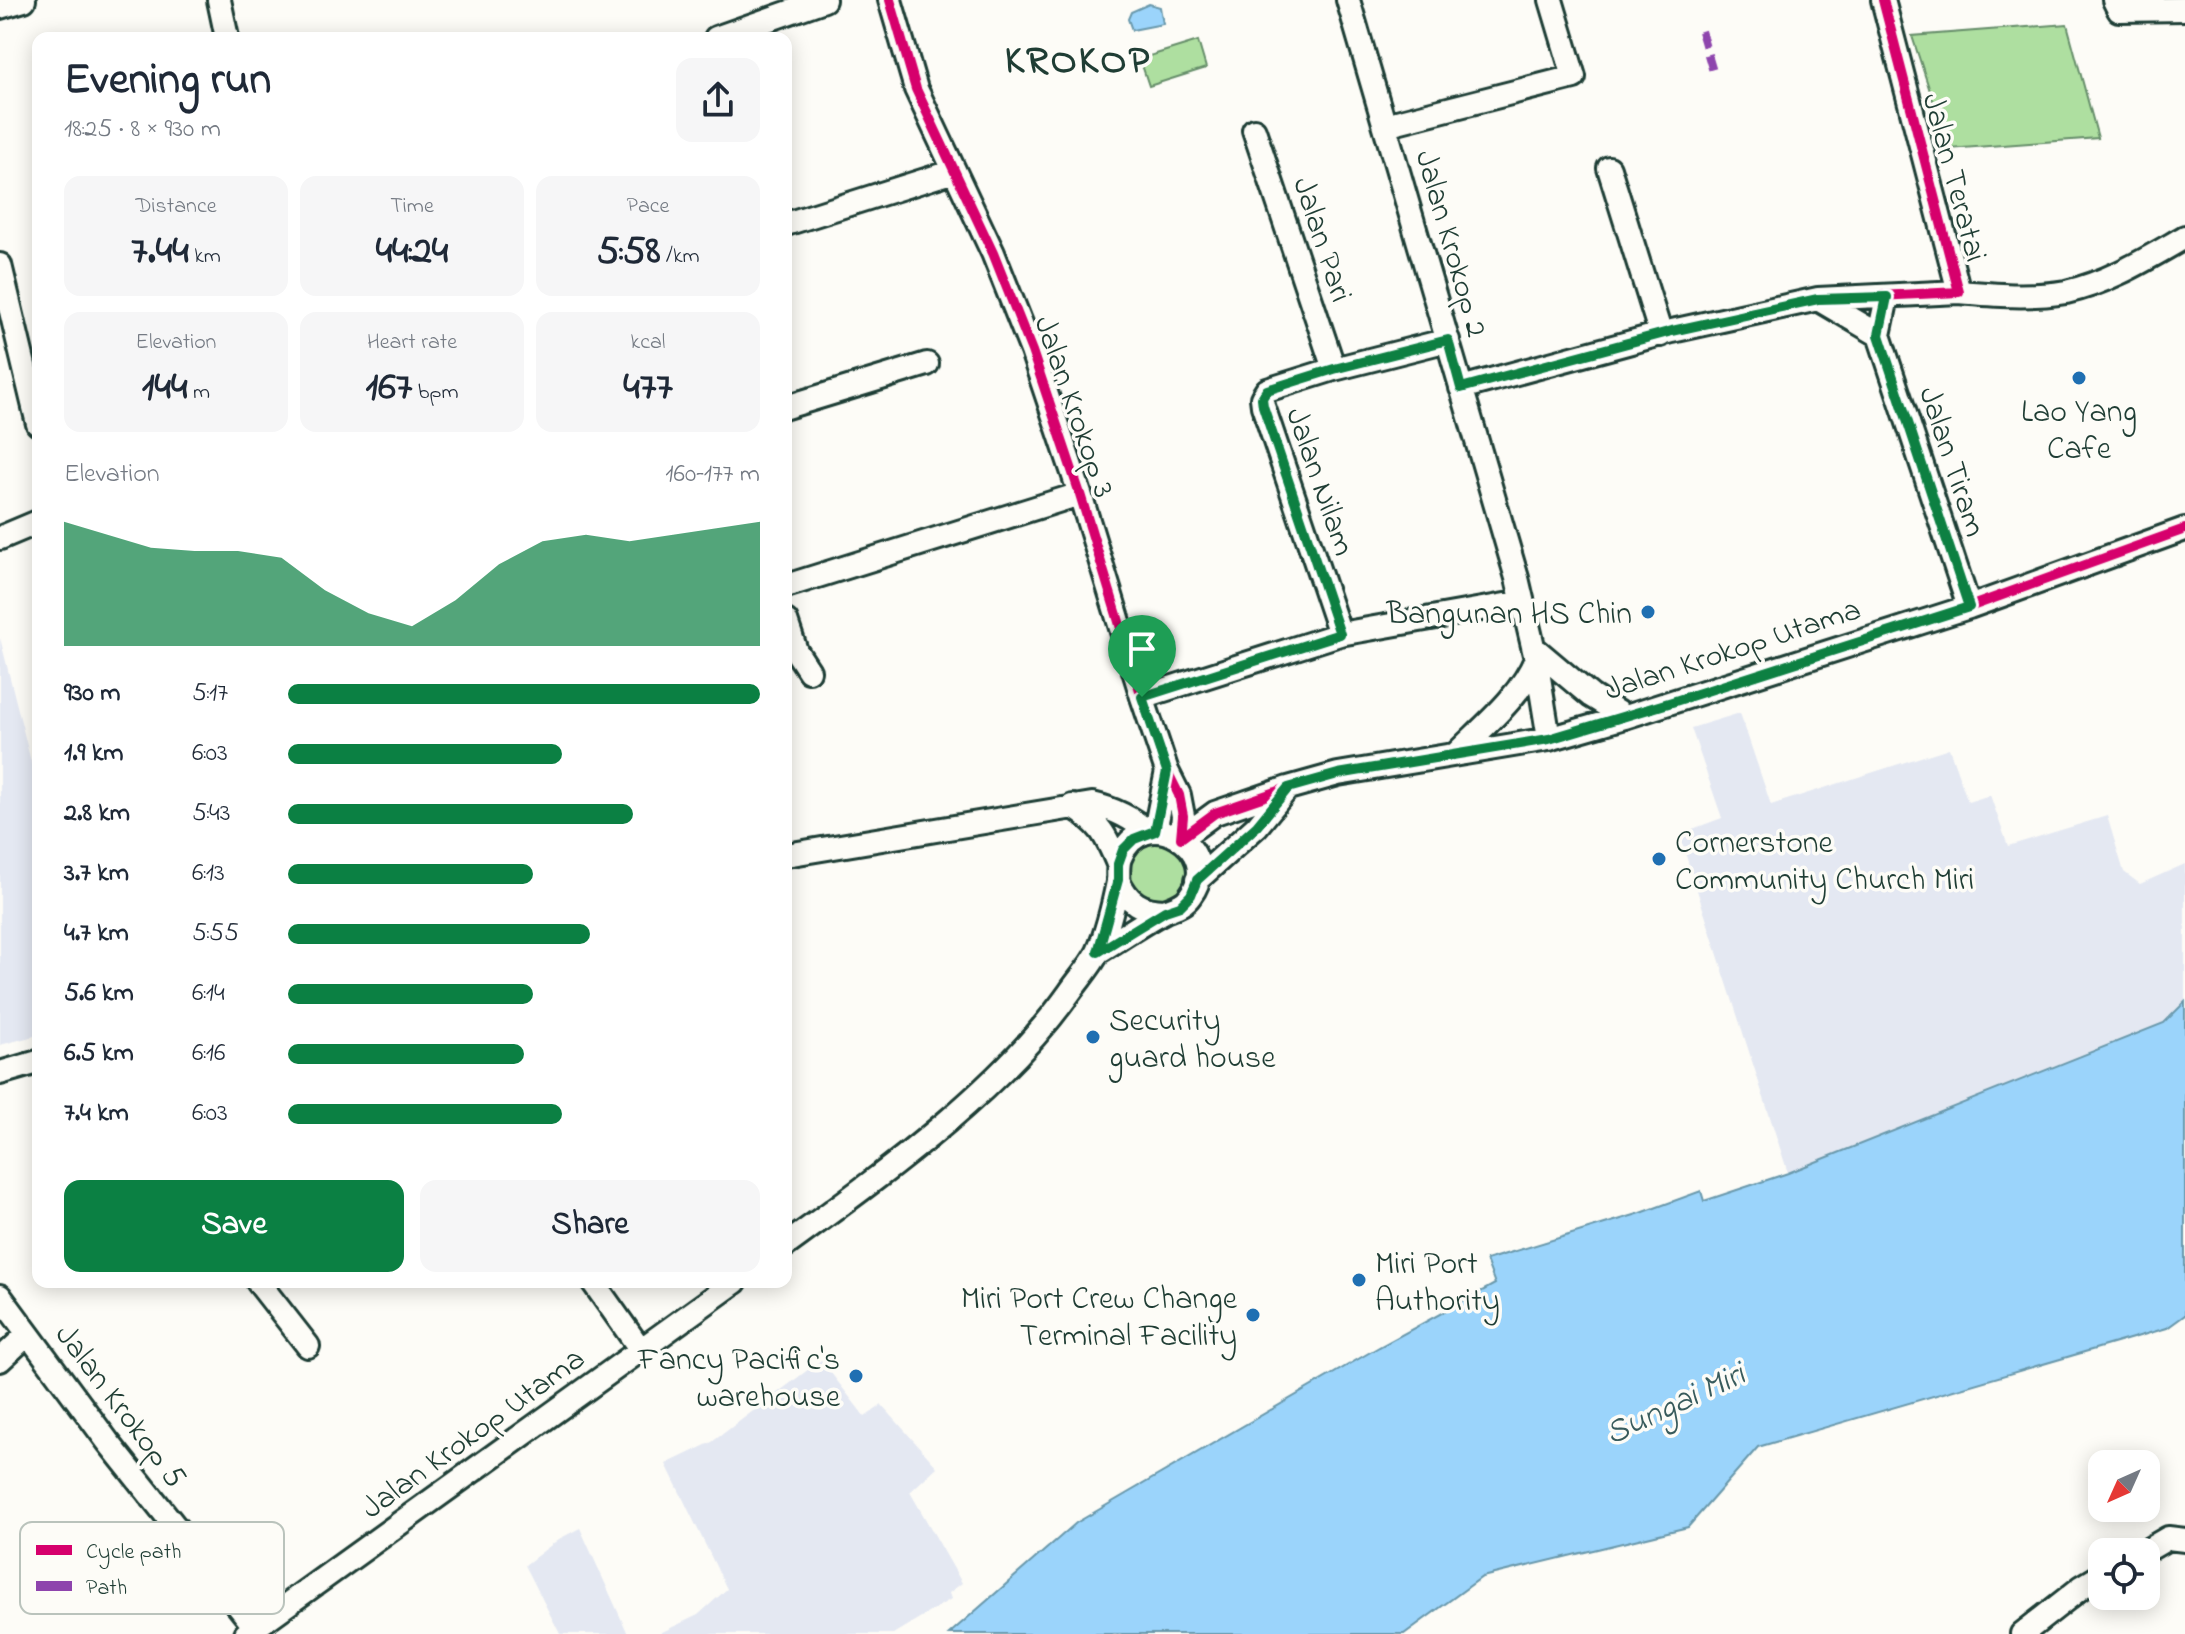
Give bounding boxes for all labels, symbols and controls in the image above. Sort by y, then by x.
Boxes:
district label: KROKOP [1005,33,1151,92]
text: Evening run [64,49,271,113]
button: share [676,58,760,142]
street label: Jalan Teratai [1908,88,1998,268]
text: 18:25 · 8 × 930 m [64,111,221,149]
street label: Jalan Krokop 2 [1401,145,1499,343]
street label: Jalan Pari [1278,172,1363,309]
text: Distance [135,191,217,223]
text: Time [390,191,434,223]
text: Pace [627,191,669,223]
text: 7.44 [131,223,189,282]
text: 44:24 [376,223,448,282]
text: 5:58 [596,223,661,282]
text: km [189,241,221,273]
text: /km [661,241,700,273]
street label: Jalan Krokop 3 [1020,310,1126,504]
text: Elevation [136,327,216,359]
text: Heart rate [367,327,457,359]
text: kcal [631,327,665,359]
text: 144 [142,359,188,418]
text: 167 [366,359,412,418]
text: 477 [623,359,673,418]
marker: Lao Yang Cafe [2070,369,2088,387]
text: m [188,377,210,409]
text: bpm [412,377,458,409]
street label: Jalan Tiram [1904,381,1997,543]
place label: Lao Yang Cafe [2021,390,2137,474]
street label: Jalan Nilam [1271,402,1366,563]
text: Elevation [64,456,160,494]
text: 160–177 m [665,456,760,494]
street label: Jalan Krokop Utama [1599,588,1867,715]
place label: Bangunan HS Chin [1386,592,1632,639]
marker: Bangunan HS Chin [1639,603,1657,621]
pin [1108,615,1176,697]
icon: arrive [1120,627,1164,671]
text: 930 m [64,675,120,713]
text: 5:17 [192,675,228,713]
text: 1.9 km [64,735,123,773]
text: 6:03 [192,735,228,773]
text: 2.8 km [64,795,130,833]
text: 5:43 [192,795,231,833]
place label: Cornerstone Community Church Miri [1675,821,1974,905]
marker: Cornerstone Community Church Miri [1650,850,1668,868]
text: 3.7 km [64,855,129,893]
text: 6:13 [192,855,225,893]
text: 4.7 km [64,915,129,953]
text: 5:55 [192,915,239,953]
text: 5.6 km [64,975,134,1013]
text: 6:14 [192,975,225,1013]
place label: Security guard house [1108,999,1276,1083]
marker: Security guard house [1084,1028,1102,1046]
text: 6.5 km [64,1035,134,1073]
text: 6:16 [192,1035,225,1073]
text: 7.4 km [64,1095,129,1133]
text: 6:03 [192,1095,228,1133]
button: Save [64,1180,404,1272]
button: Share [420,1180,760,1272]
place label: Miri Port Authority [1375,1242,1500,1326]
marker: Miri Port Authority [1350,1271,1368,1289]
place label: Miri Port Crew Change Terminal Facility [961,1277,1238,1361]
marker: Miri Port Crew Change Terminal Facility [1244,1306,1262,1324]
street label: Jalan Krokop 5 [42,1315,197,1499]
street label: Jalan Krokop Utama [352,1337,596,1532]
place label: Fancy Pacific's warehouse [637,1338,841,1422]
water label: Sungai Miri [1597,1350,1757,1460]
marker: Fancy Pacific's warehouse [847,1367,865,1385]
north arrow [2088,1450,2160,1522]
map controls [2088,1450,2160,1610]
legend [20,1522,284,1614]
text: Cycle path [86,1537,181,1570]
button: locate [2088,1538,2160,1610]
text: Path [86,1573,127,1605]

